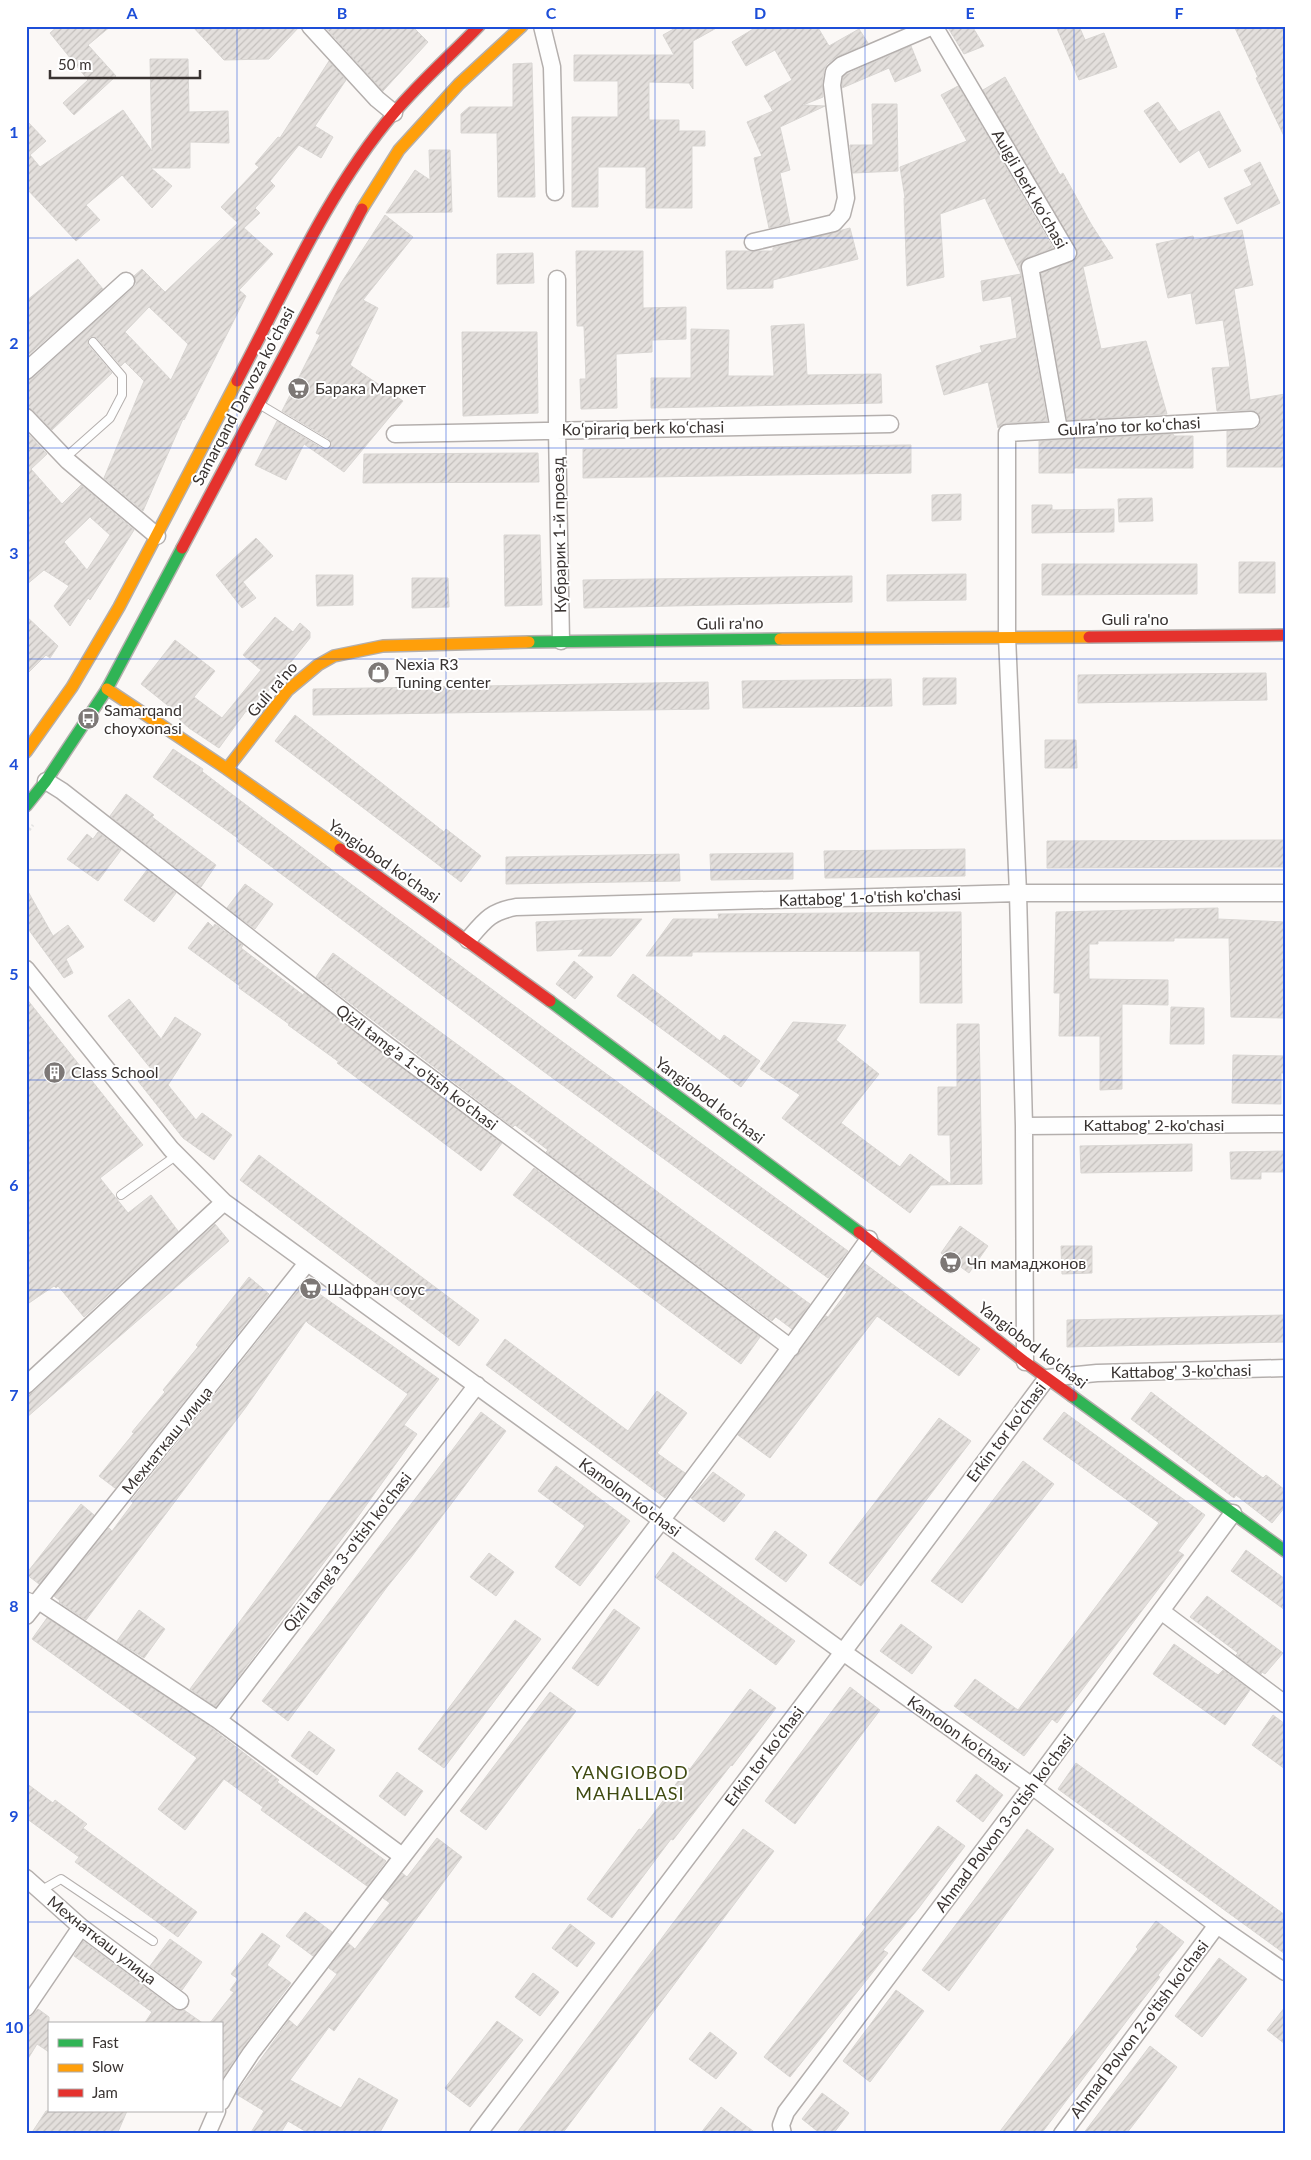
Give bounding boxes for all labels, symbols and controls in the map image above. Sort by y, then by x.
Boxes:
text: A [125,3,138,22]
text: B [337,3,347,22]
text: C [546,3,557,22]
text: D [754,3,766,22]
text: E [965,3,975,22]
text: F [1174,3,1184,22]
scale bar [50,48,200,80]
text: 50 m [58,55,92,73]
text: 1 [9,122,19,141]
street label: Aulgli berk koʻchasi [989,126,1072,252]
street label: Samarqand Darvoza koʻchasi [187,303,298,488]
text: 2 [9,333,19,352]
supermarket icon: Барака Маркет [287,376,311,400]
place label: Барака Маркет [315,378,426,397]
street label: Gulraʼno tor koʻchasi [1057,412,1201,439]
street label: Koʻpirariq berk koʻchasi [562,417,724,438]
street label: Кубрарик 1-й проезд [548,457,569,613]
text: 3 [9,543,19,562]
street label: Guli ra'no [1102,609,1168,628]
street label: Guli ra'no [696,612,764,633]
place label: Nexia R3 Tuning center [395,654,491,691]
street label: Guli ra'no [243,657,301,720]
shop icon: Nexia R3 Tuning center [367,661,391,685]
place label: Samarqand choyxonasi [104,700,182,737]
bus stop icon: Samarqand choyxonasi [76,707,100,731]
text: 4 [9,754,19,773]
street label: Yangiobod ko'chasi [325,815,444,906]
street label: Kattabog' 1-o'tish ko'chasi [778,884,962,909]
text: 5 [9,964,19,983]
street label: Qizil tamg'a 1-o'tish ko'chasi [333,1000,502,1134]
street label: Yangiobod ko'chasi [652,1052,769,1147]
building icon: Class School [43,1060,67,1084]
place label: Class School [71,1062,159,1081]
street label: Kattabog' 2-ko'chasi [1084,1115,1224,1134]
text: 6 [9,1175,19,1194]
supermarket icon: Чп мамаджонов [939,1251,963,1275]
place label: Чп мамаджонов [967,1253,1086,1272]
supermarket icon: Шафран соус [299,1277,323,1301]
place label: Шафран соус [327,1279,426,1298]
street label: Yangiobod ko'chasi [975,1297,1092,1392]
street label: Kattabog' 3-ko'chasi [1110,1360,1252,1381]
street label: Erkin tor koʻchasi [962,1378,1049,1485]
street label: Мехнаткаш улица [117,1382,216,1497]
text: 7 [9,1385,19,1404]
street label: Kamolon ko'chasi [576,1453,685,1540]
street label: Qizil tamg'a 3-o'tish ko'chasi [278,1468,415,1635]
text: 8 [9,1596,19,1615]
street label: Kamolon ko'chasi [904,1691,1014,1776]
street label: Erkin tor koʻchasi [720,1702,807,1809]
street label: Ahmad Polvon 3-o'tish ko'chasi [931,1730,1077,1915]
district label: YANGIOBOD MAHALLASI [571,1761,689,1804]
text: 9 [9,1806,19,1825]
street label: Мехнаткаш улица [44,1891,161,1988]
street label: Ahmad Polvon 2-o'tish ko'chasi [1066,1936,1212,2121]
text: 10 [5,2017,23,2036]
legend [48,2022,222,2112]
text: Fast [92,2033,119,2051]
text: Slow [92,2057,124,2075]
text: Jam [92,2083,118,2101]

